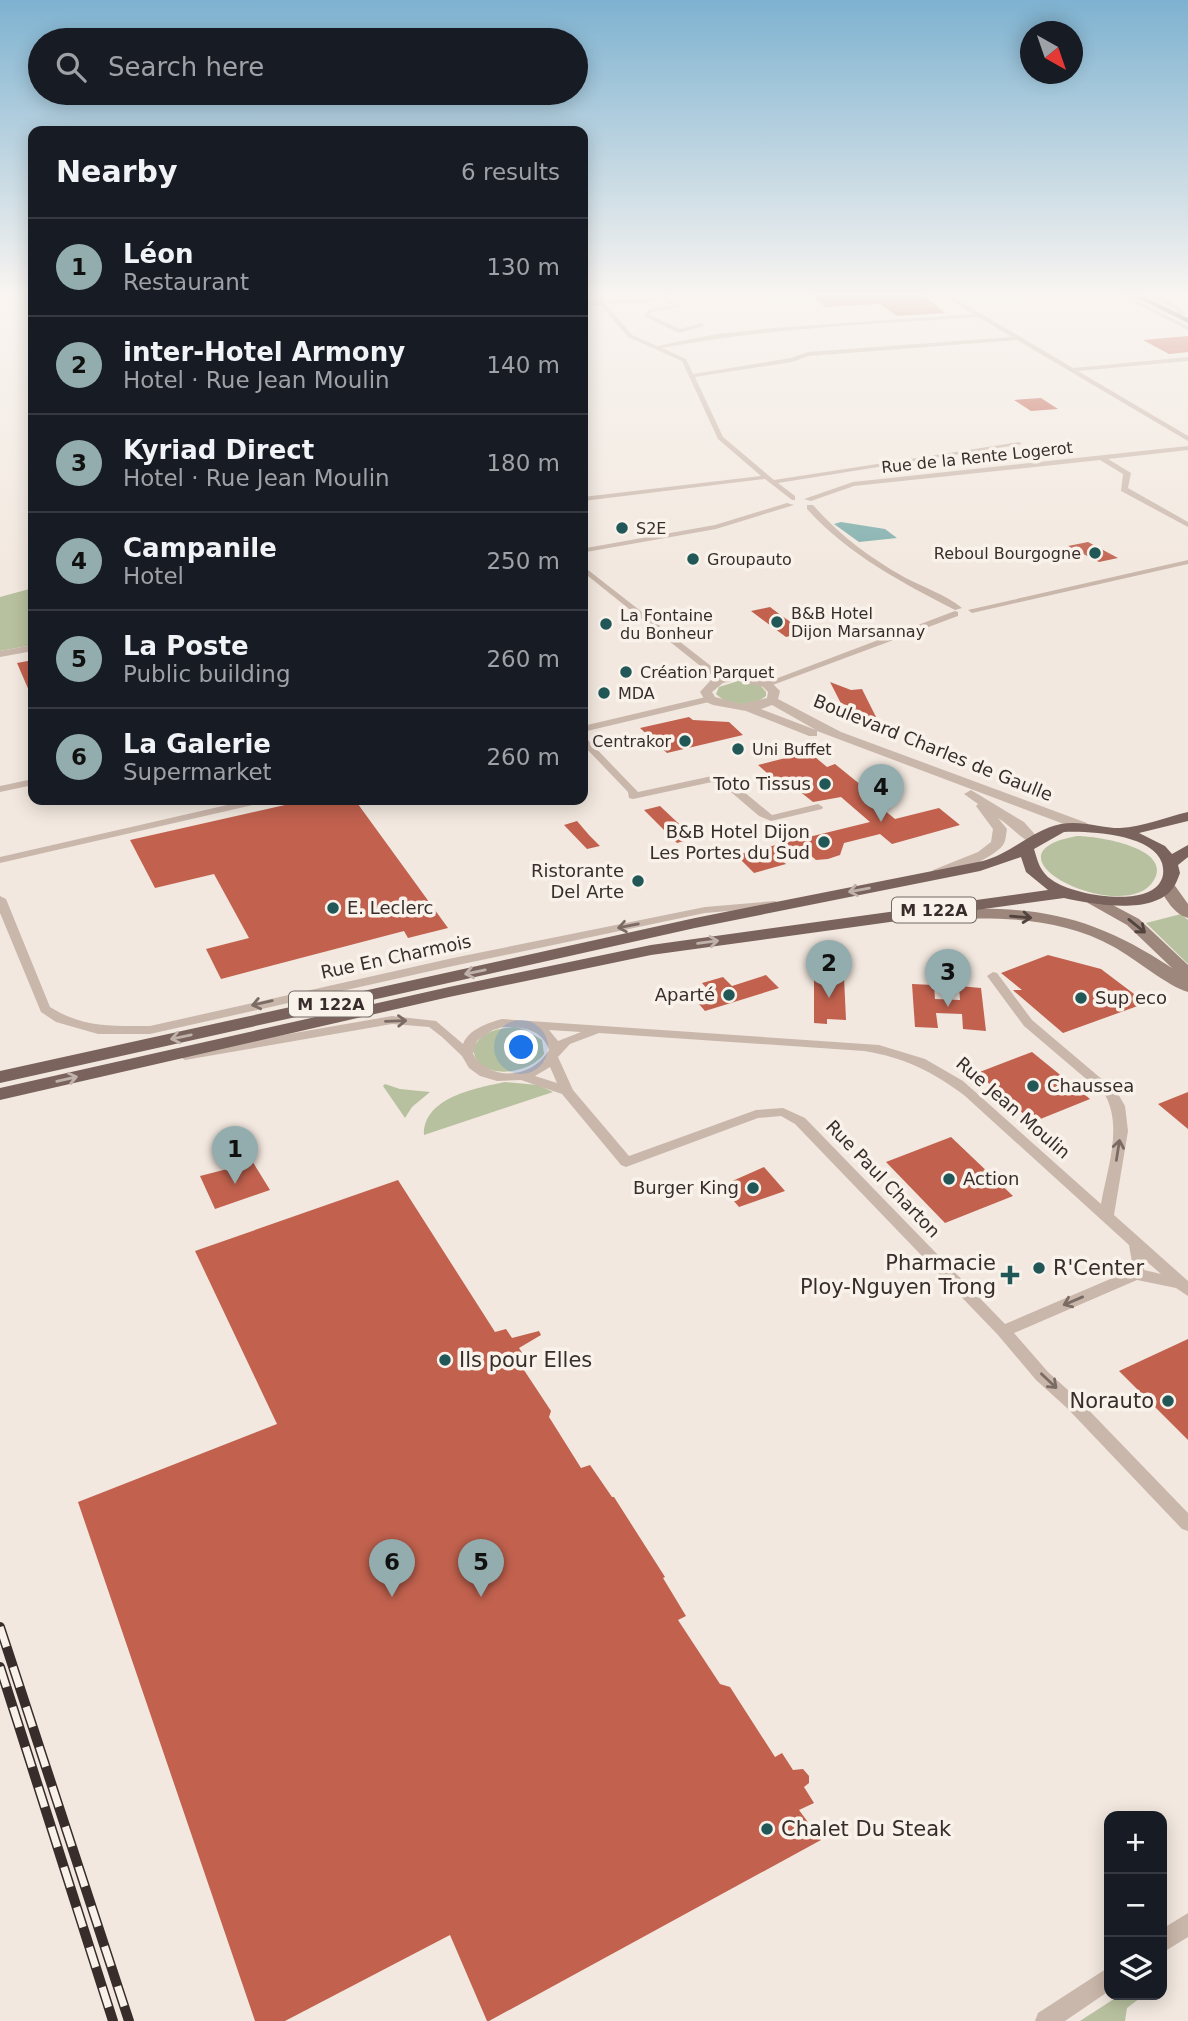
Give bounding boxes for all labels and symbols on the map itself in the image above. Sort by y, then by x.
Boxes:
north arrow [1020,21,1083,84]
street label: Rue de la Rente Logerot [880,438,1074,477]
place label: S2E [636,519,666,538]
marker: S2E [614,520,630,536]
place label: Reboul Bourgogne [934,544,1081,563]
marker: Reboul Bourgogne [1087,545,1103,561]
place label: Groupauto [707,550,792,569]
marker: Groupauto [685,551,701,567]
place label: B&B Hotel Dijon Marsannay [791,604,925,641]
place label: La Fontaine du Bonheur [620,606,713,643]
marker: B&B Hotel Dijon Marsannay [769,614,785,630]
marker: La Fontaine du Bonheur [598,616,614,632]
place label: Création Parquet [640,663,774,682]
marker: Création Parquet [618,664,634,680]
place label: MDA [618,684,655,703]
marker: MDA [596,685,612,701]
street label: Boulevard Charles de Gaulle [811,690,1056,805]
place label: Centrakor [592,732,671,751]
marker: Centrakor [677,733,693,749]
place label: Uni Buffet [752,740,832,759]
marker: Uni Buffet [730,741,746,757]
pin: 4 [858,764,904,822]
place label: Toto Tissus [712,773,811,794]
marker: Toto Tissus [817,776,833,792]
place label: B&B Hotel Dijon Les Portes du Sud [649,821,810,863]
marker: B&B Hotel Dijon Les Portes du Sud [816,834,832,850]
place label: Ristorante Del Arte [531,860,624,902]
marker: Ristorante Del Arte [630,873,646,889]
one-way arrow [848,884,871,897]
place label: E. Leclerc [347,897,433,918]
road number: M 122A [892,898,976,922]
marker: E. Leclerc [325,900,341,916]
one-way arrow [1009,911,1032,924]
one-way arrow [1127,919,1145,934]
one-way arrow [617,920,640,934]
street label: Rue En Charmois [319,930,473,983]
one-way arrow [697,935,719,948]
pin: 2 [806,940,852,998]
pin: 3 [925,949,971,1007]
one-way arrow [464,966,487,980]
place label: Aparté [655,984,715,1005]
marker: Aparté [721,987,737,1003]
place label: Sup eco [1095,987,1167,1008]
marker: Sup eco [1073,990,1089,1006]
road number: M 122A [289,992,373,1016]
one-way arrow [251,997,274,1011]
one-way arrow [384,1014,407,1027]
your location [504,1030,538,1064]
one-way arrow [170,1031,193,1045]
street label: Rue Jean Moulin [952,1053,1074,1163]
one-way arrow [55,1072,78,1085]
place label: Chaussea [1047,1075,1134,1096]
marker: Chaussea [1025,1078,1041,1094]
street label: Rue Paul Charton [822,1116,945,1242]
pin: 1 [212,1126,258,1184]
one-way arrow [1112,1139,1125,1162]
place label: Action [963,1168,1019,1189]
marker: Action [941,1171,957,1187]
place label: Burger King [633,1177,739,1198]
marker: Burger King [745,1180,761,1196]
place label: Pharmacie Ploy-Nguyen Trong [800,1251,996,1299]
place label: R'Center [1053,1256,1144,1280]
marker: R'Center [1031,1260,1047,1276]
marker: Pharmacie Ploy-Nguyen Trong [1002,1267,1018,1283]
one-way arrow [1063,1295,1084,1308]
place label: Ils pour Elles [459,1348,592,1372]
marker: Ils pour Elles [437,1352,453,1368]
one-way arrow [1040,1373,1057,1390]
place label: Norauto [1070,1389,1154,1413]
marker: Norauto [1160,1393,1176,1409]
pin: 6 [369,1539,415,1597]
pin: 5 [458,1539,504,1597]
place label: Chalet Du Steak [781,1817,952,1841]
marker: Chalet Du Steak [759,1821,775,1837]

